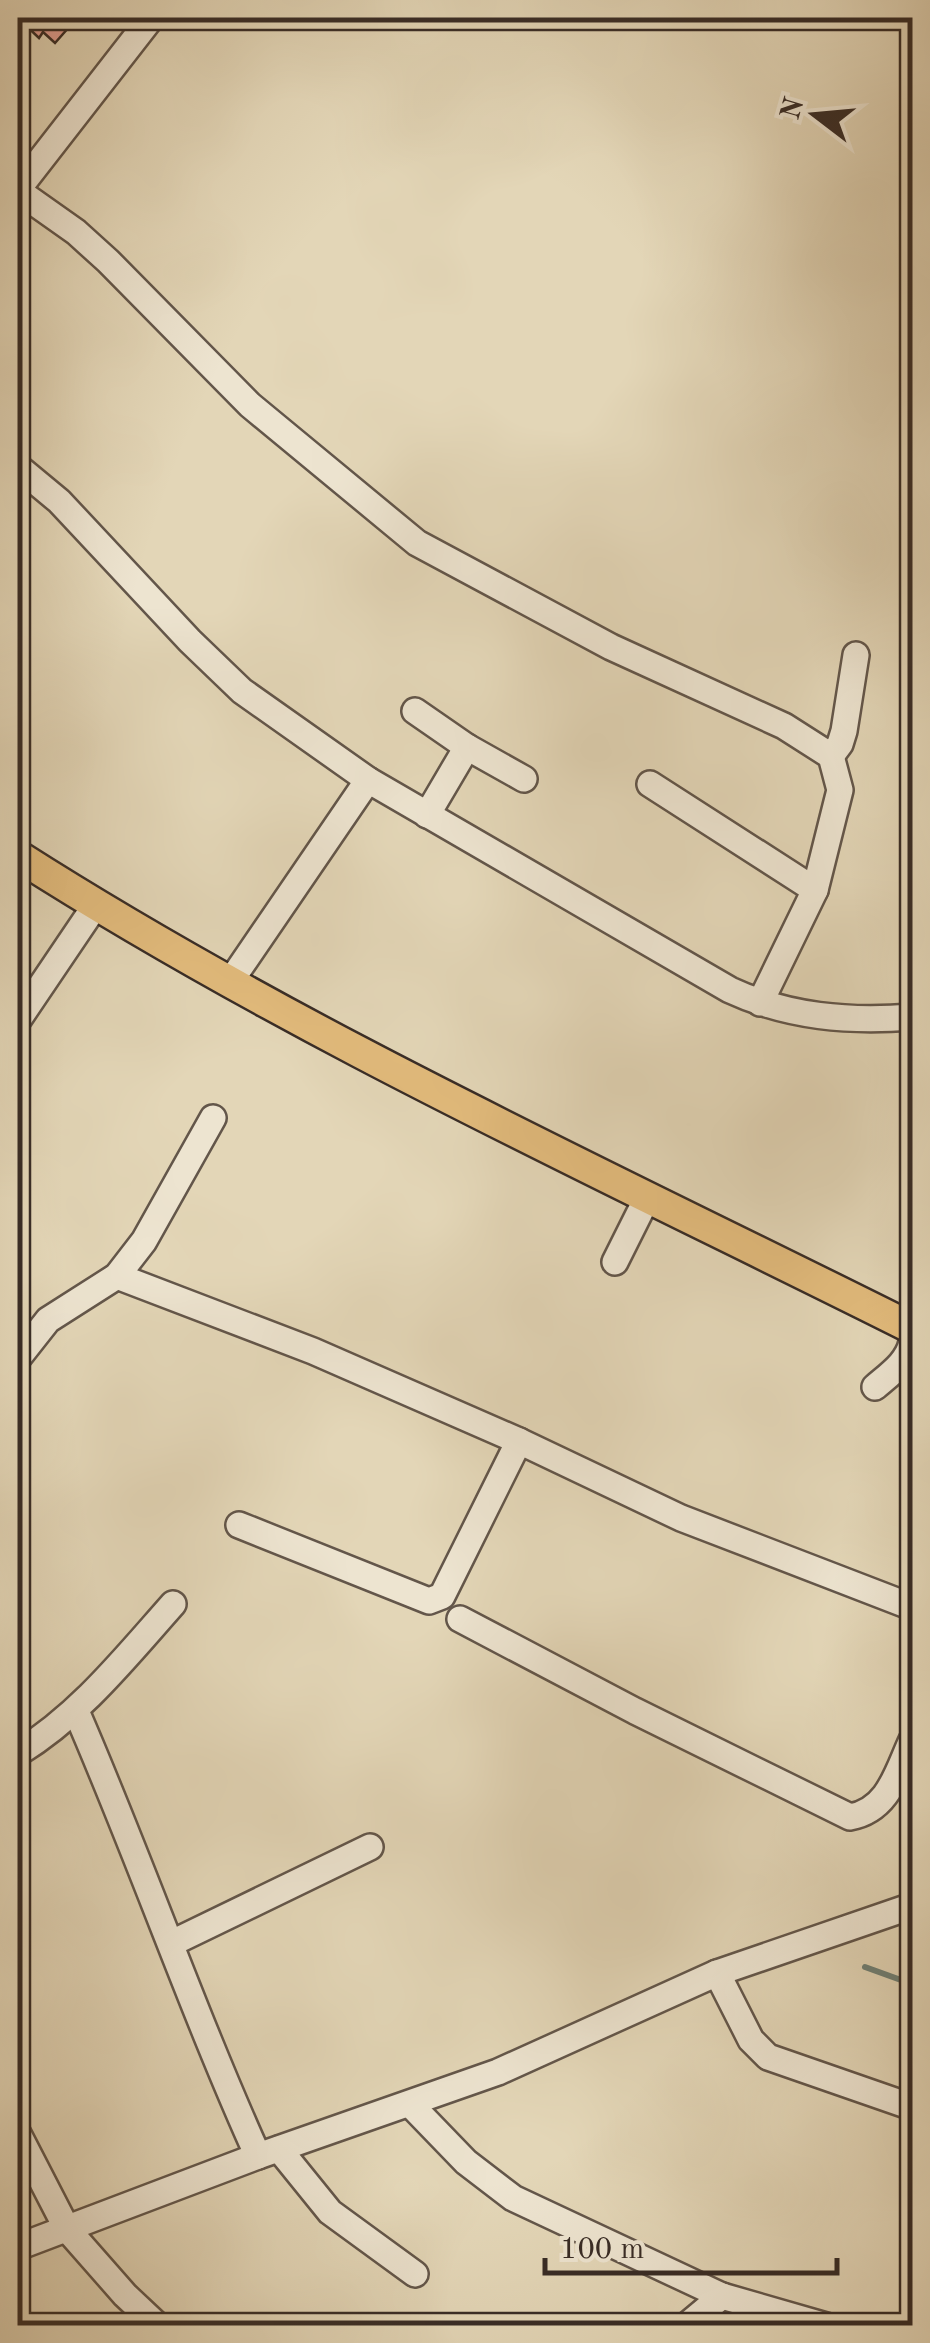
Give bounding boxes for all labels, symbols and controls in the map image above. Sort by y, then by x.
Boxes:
north arrow [765,65,865,165]
text: N [777,94,810,123]
scale bar [545,2213,838,2275]
text: 100 m [560,2235,644,2265]

